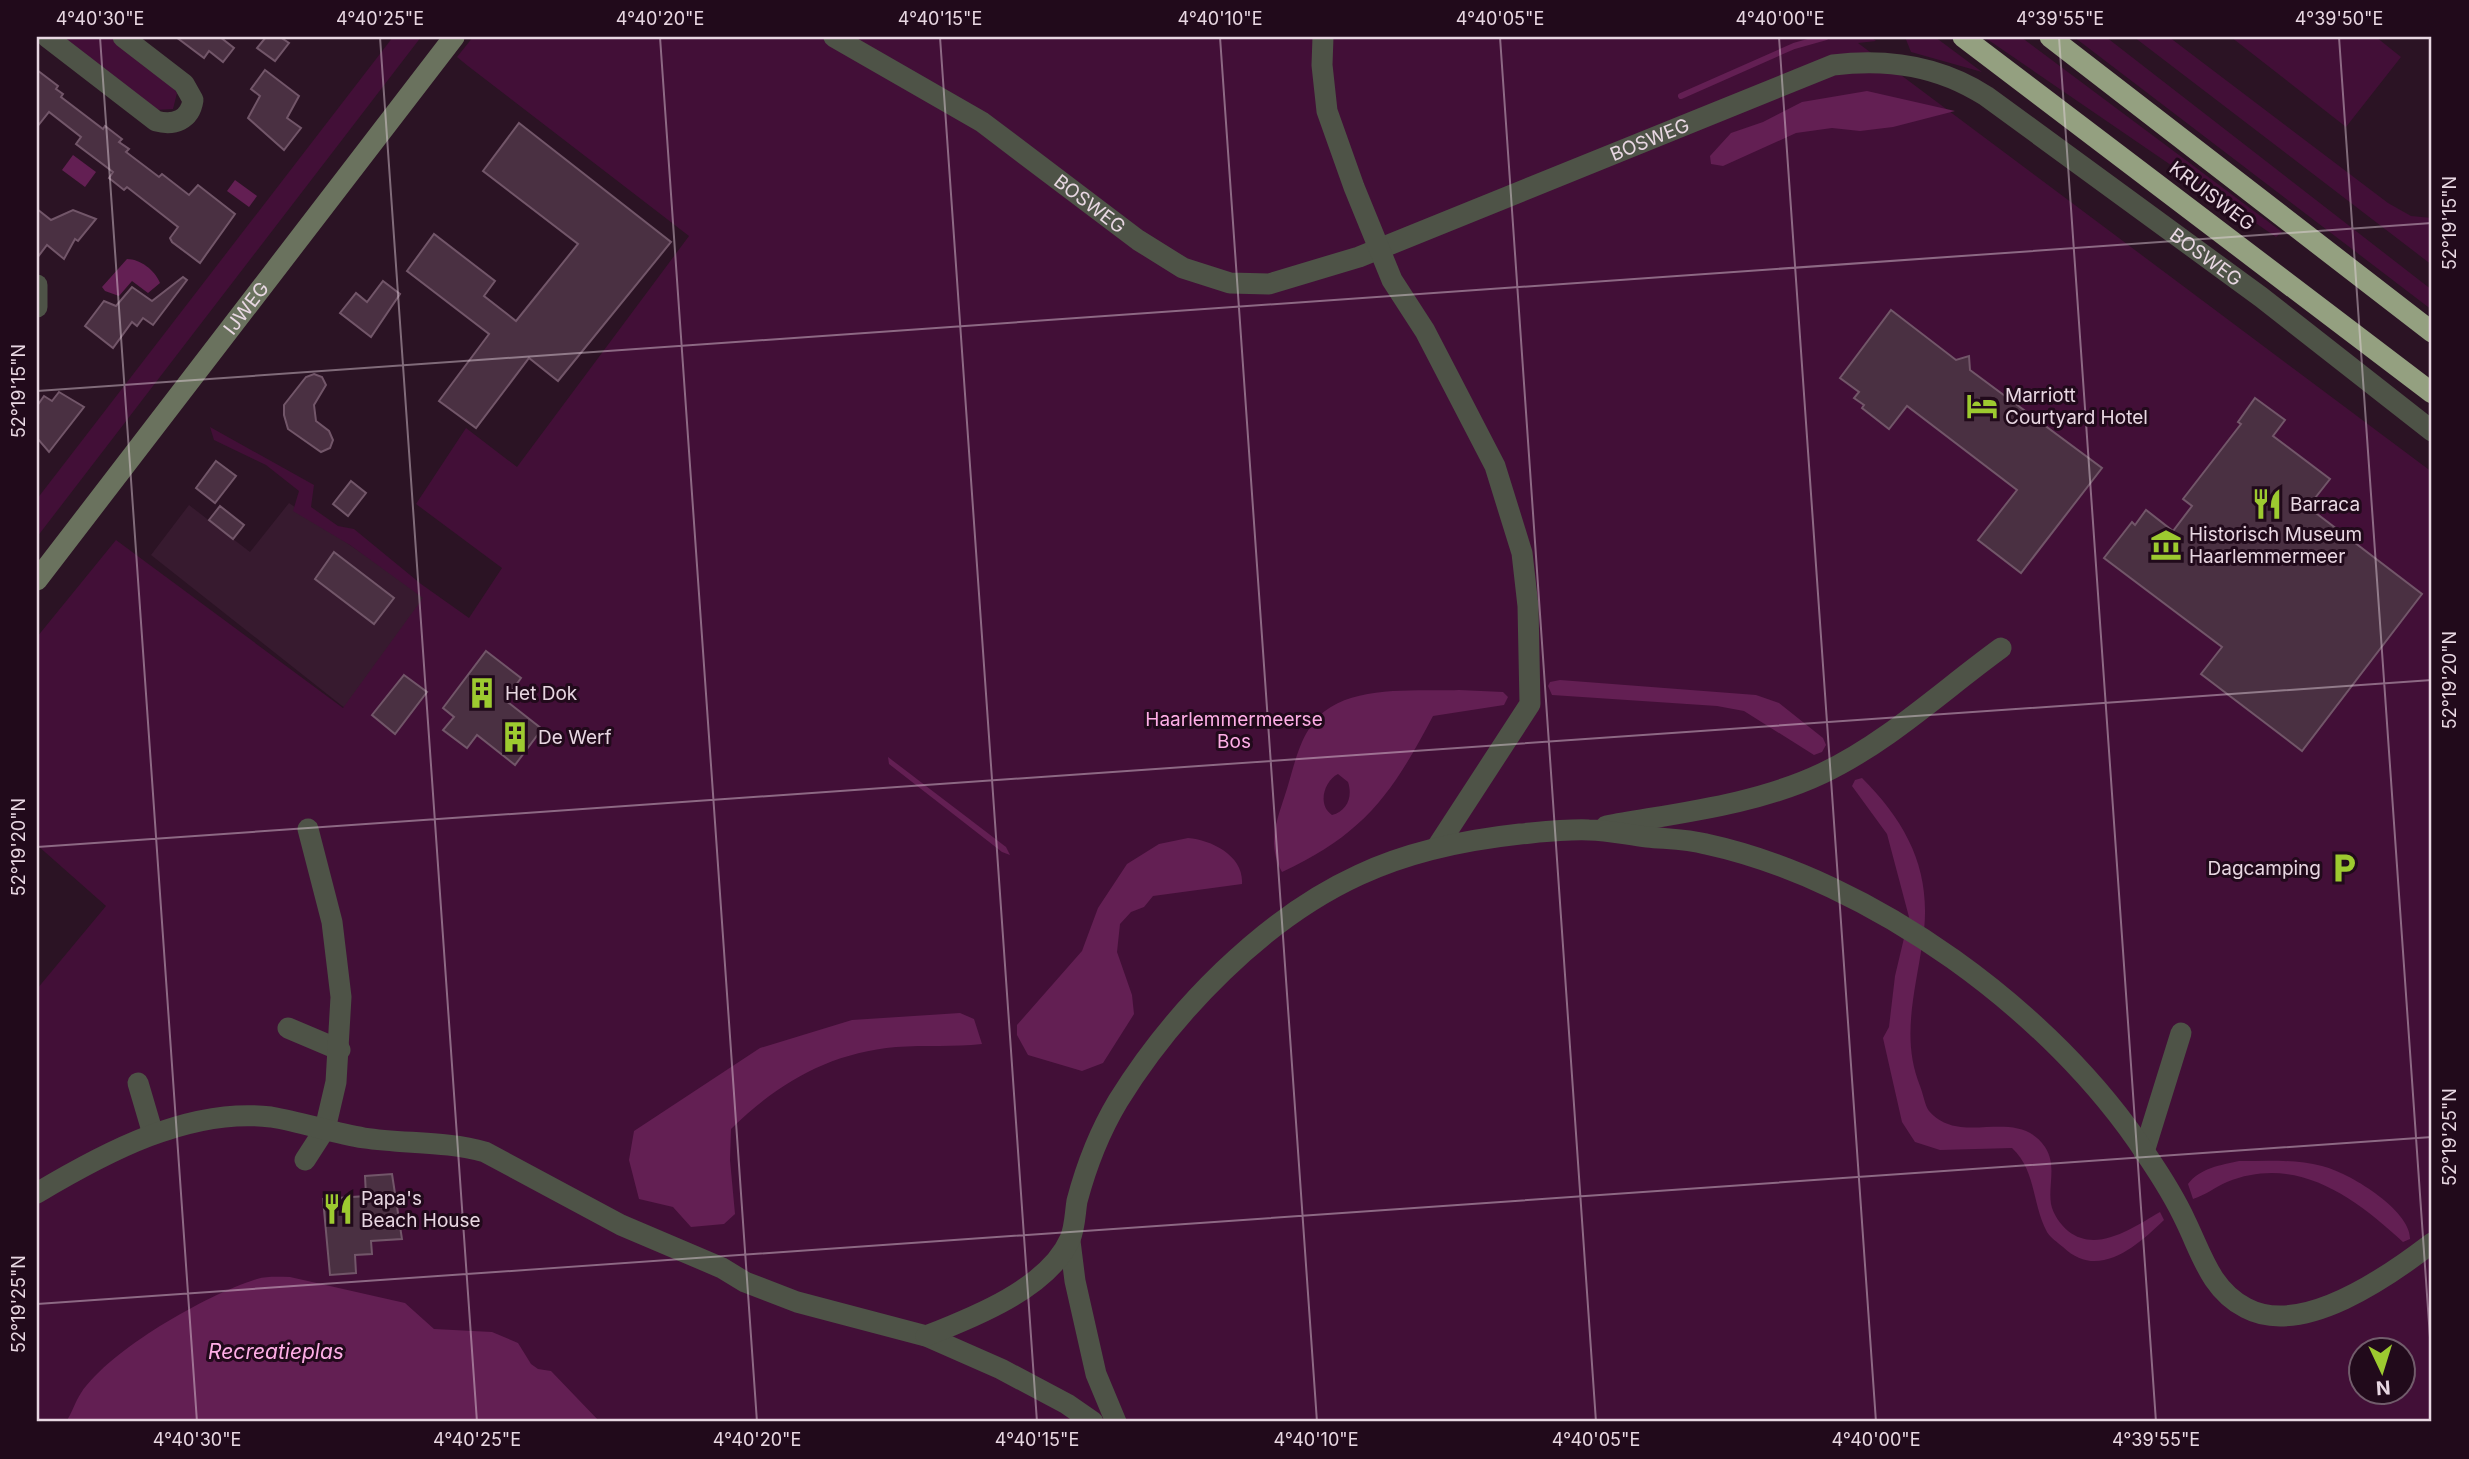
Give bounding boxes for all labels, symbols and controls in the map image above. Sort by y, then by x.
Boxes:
text: 4°40'30"E [56,8,144,29]
text: 4°40'25"E [336,8,424,29]
text: 4°40'20"E [616,8,704,29]
text: 4°40'15"E [898,8,982,29]
text: 4°40'10"E [1178,8,1262,29]
text: 4°40'05"E [1456,8,1544,29]
text: 4°40'00"E [1736,8,1824,29]
text: 4°39'55"E [2016,8,2104,29]
text: 4°39'50"E [2295,8,2383,29]
street label: BOSWEG [1606,113,1693,166]
street label: KRUISWEG [2165,156,2259,236]
street label: BOSWEG [1050,169,1130,238]
text: 52°19'15"N [2439,176,2460,270]
street label: BOSWEG [2166,223,2247,291]
street label: IJWEG [218,277,273,339]
text: 52°19'15"N [8,344,29,438]
place label: Marriott Courtyard Hotel [2005,384,2148,429]
hotel icon: Marriott Courtyard Hotel [1965,389,1999,423]
restaurant icon: Barraca [2250,487,2284,521]
place label: Barraca [2290,493,2360,516]
place label: Historisch Museum Haarlemmermeer [2189,523,2362,568]
museum icon: Historisch Museum Haarlemmermeer [2149,528,2183,562]
text: 52°19'20"N [2439,631,2460,729]
building icon: Het Dok [465,676,499,710]
place label: Het Dok [505,682,578,705]
park label: Haarlemmermeerse Bos [1145,708,1323,753]
building icon: De Werf [498,720,532,754]
place label: De Werf [538,726,611,749]
text: 52°19'20"N [8,798,29,896]
parking icon: Dagcamping [2327,851,2361,885]
place label: Dagcamping [2208,857,2321,880]
text: 52°19'25"N [2439,1088,2460,1186]
place label: Papa's Beach House [361,1187,481,1232]
restaurant icon: Papa's Beach House [321,1192,355,1226]
text: 52°19'25"N [8,1255,29,1353]
north arrow [2346,1336,2416,1406]
water label: Recreatieplas [208,1339,344,1364]
text: N [2375,1375,2391,1399]
text: 4°40'30"E [153,1429,241,1450]
text: 4°40'25"E [433,1429,521,1450]
text: 4°40'20"E [713,1429,801,1450]
text: 4°40'15"E [995,1429,1079,1450]
text: 4°40'10"E [1274,1429,1358,1450]
text: 4°40'05"E [1552,1429,1640,1450]
text: 4°40'00"E [1832,1429,1920,1450]
text: 4°39'55"E [2112,1429,2200,1450]

